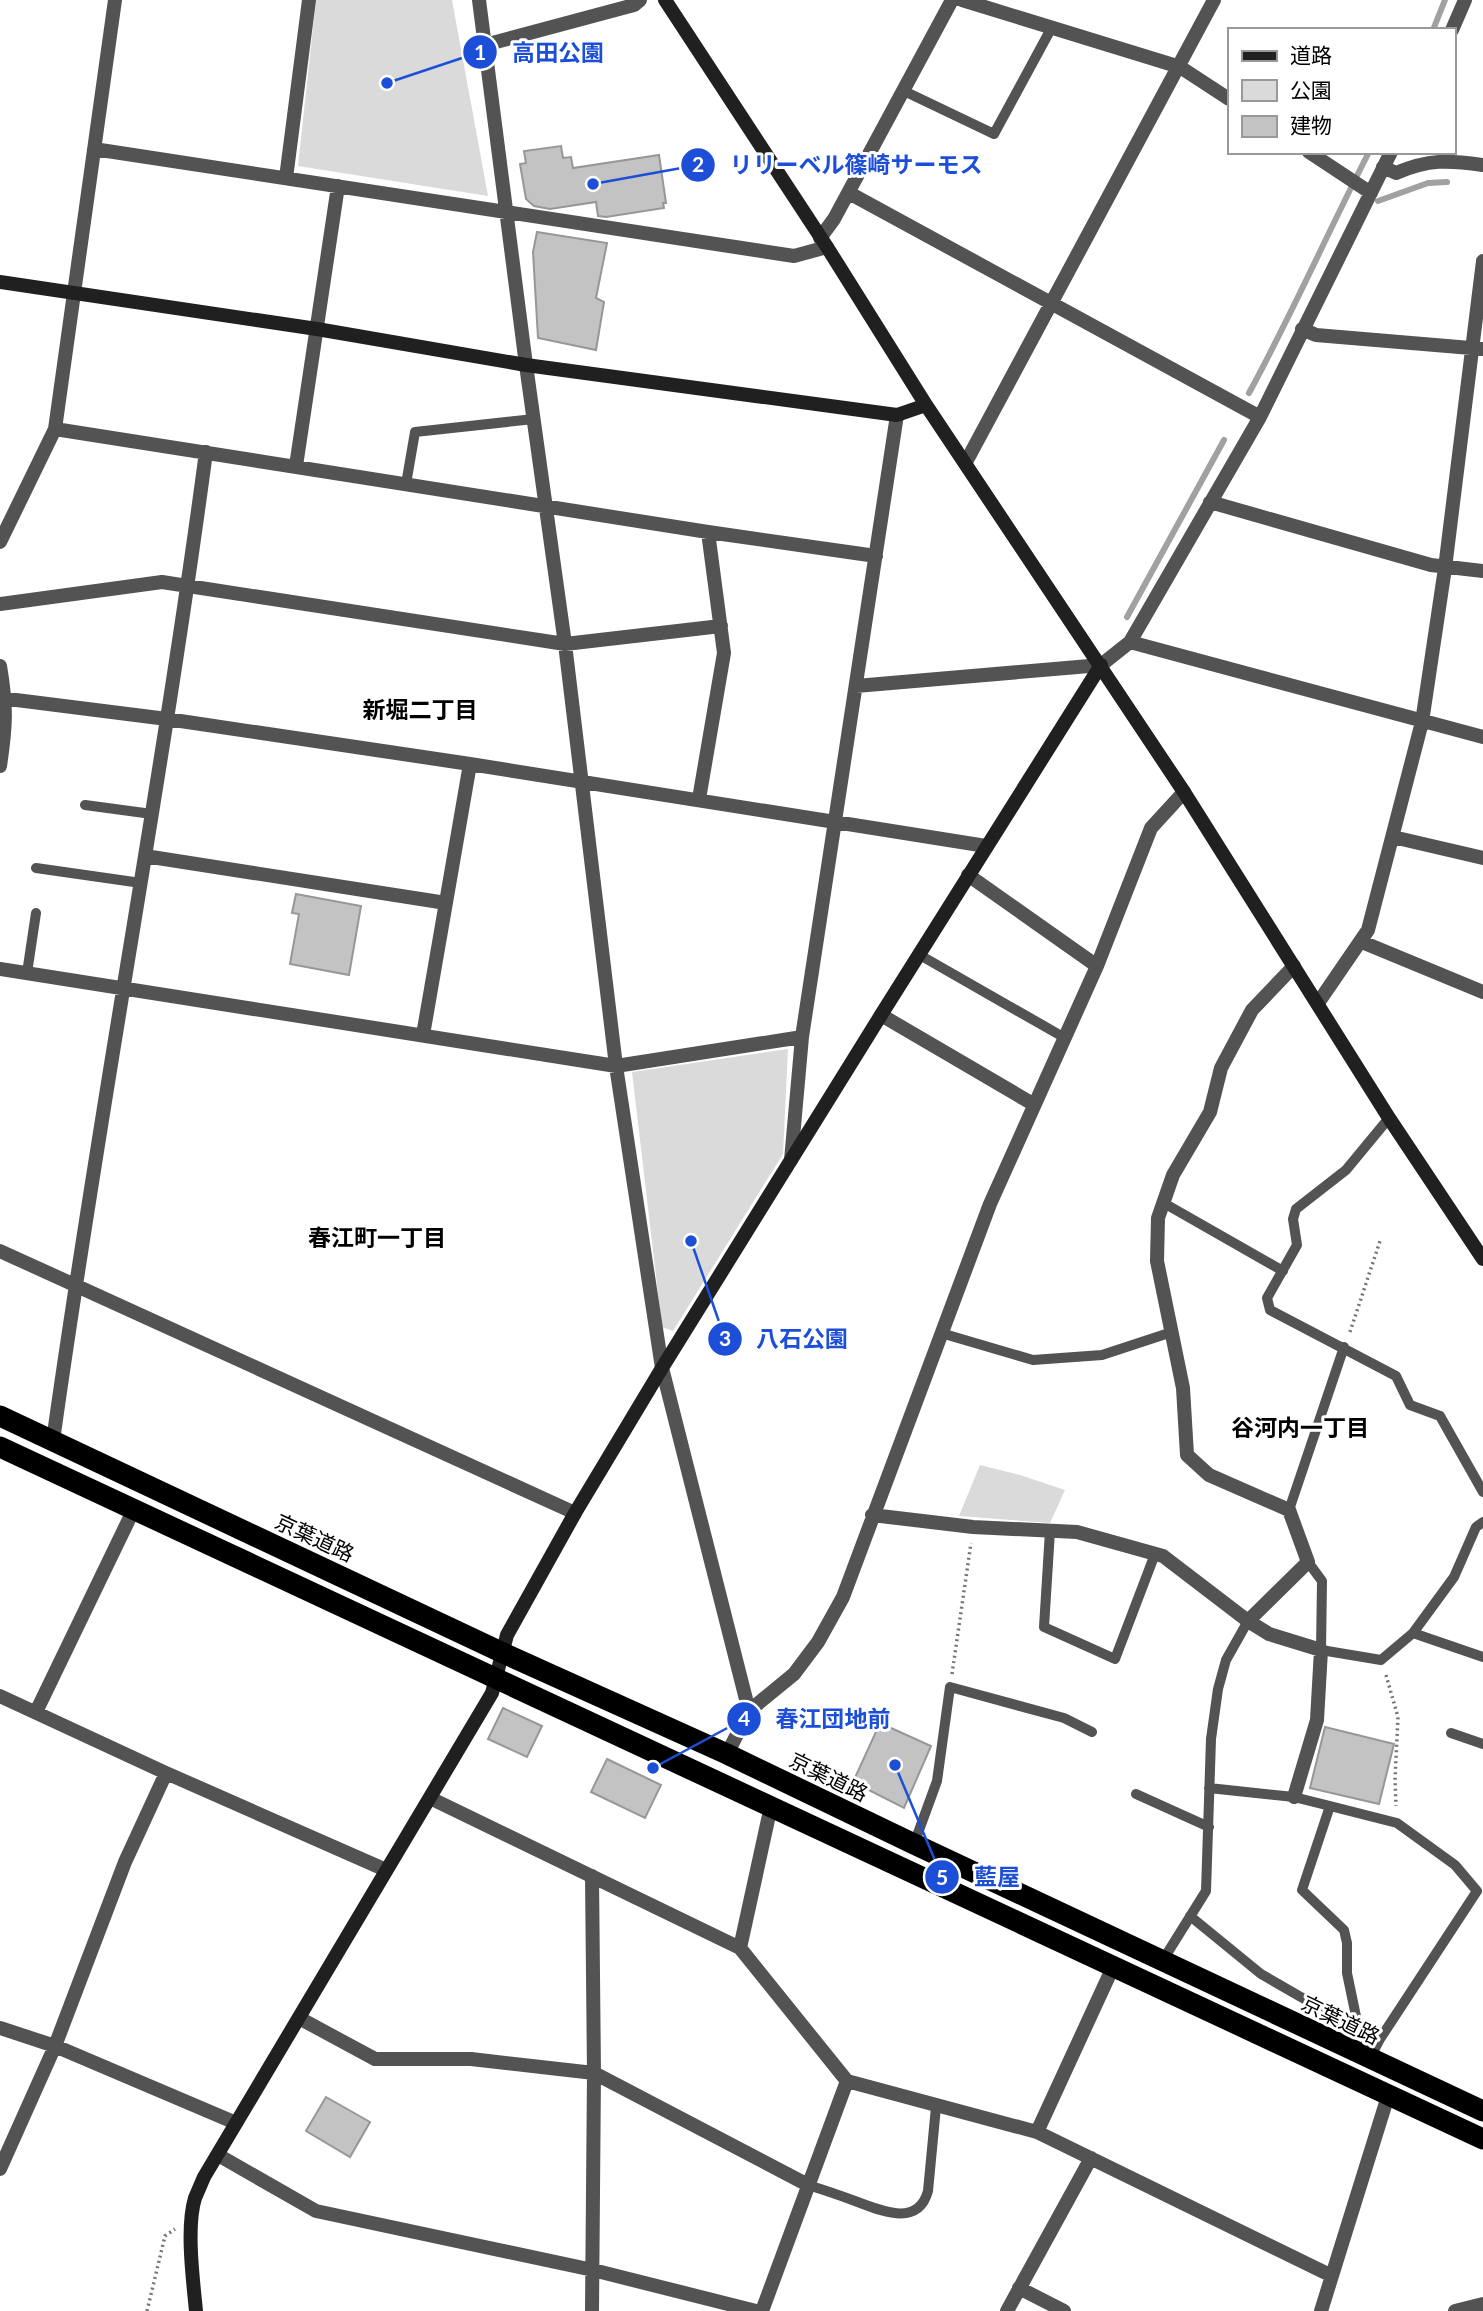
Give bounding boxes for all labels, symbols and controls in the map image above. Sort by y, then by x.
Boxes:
legend [1228,28,1455,154]
callout: 高田公園 [463,30,618,74]
text: 高田公園 [512,38,604,66]
text: 1 [474,39,486,64]
text: 道路 [1290,42,1332,67]
text: 公園 [1290,77,1332,102]
text: 建物 [1290,112,1332,137]
callout: リリーベル篠崎サーモス [681,143,997,187]
text: リリーベル篠崎サーモス [730,150,983,178]
text: 2 [692,151,704,176]
district label: 新堀二丁目 [363,695,478,723]
district label: 春江町一丁目 [308,1223,446,1251]
callout: 八石公園 [707,1317,862,1361]
text: 八石公園 [756,1324,848,1352]
text: 3 [719,1325,731,1350]
district label: 谷河内一丁目 [1231,1413,1369,1441]
street label: 京葉道路 [272,1508,358,1566]
callout: 春江団地前 [726,1697,904,1741]
text: 春江団地前 [776,1704,891,1732]
text: 4 [738,1705,750,1730]
street label: 京葉道路 [786,1746,872,1806]
callout: 藍屋 [925,1855,1034,1899]
text: 藍屋 [974,1862,1020,1890]
text: 5 [936,1864,948,1889]
street label: 京葉道路 [1298,1989,1384,2049]

